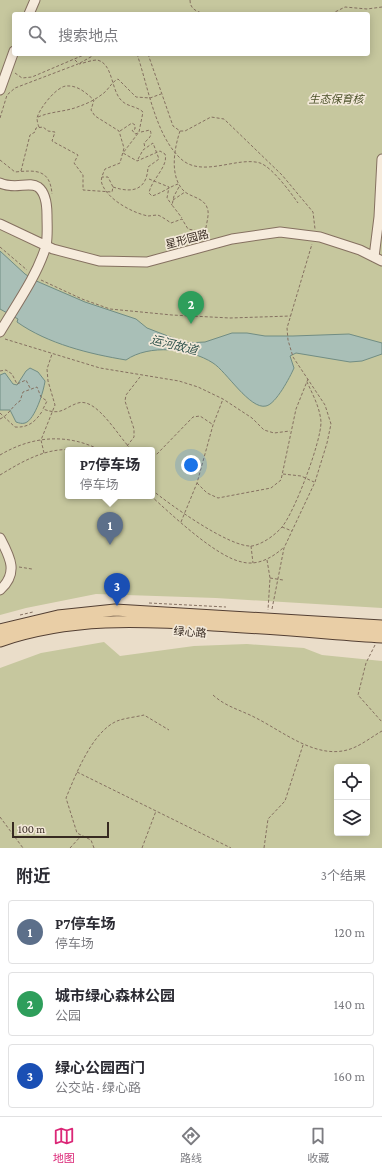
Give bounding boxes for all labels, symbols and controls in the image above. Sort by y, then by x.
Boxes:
search box [12,12,370,56]
icon: search [26,23,48,45]
text: 搜索地点 [58,28,118,44]
park label: 生态保育核 [309,93,365,105]
street label: 星形园路 [164,228,210,250]
pin: 2 [178,291,204,324]
water label: 运河故道 [149,332,201,358]
popup [65,447,155,499]
your location [181,455,201,475]
text: P7停车场 [80,457,140,473]
text: 停车场 [80,477,119,492]
pin: 1 [97,512,123,545]
pin: 3 [104,573,130,606]
street label: 绿心路 [173,625,207,639]
map controls [334,764,370,836]
button: locate [334,764,370,800]
button: layers [334,800,370,836]
scale bar [12,820,109,839]
text: 100 m [18,823,45,835]
text: 附近 [16,867,50,886]
text: 3个结果 [321,868,366,883]
text: P7停车场 [55,916,116,932]
text: 1 [28,925,32,940]
text: 120 m [334,925,365,940]
text: 停车场 [55,936,94,951]
text: 城市绿心森林公园 [55,988,175,1004]
text: 2 [27,997,33,1012]
text: 140 m [334,997,365,1012]
text: 公园 [55,1008,81,1023]
text: 绿心公园西门 [55,1060,145,1076]
text: 3 [27,1069,33,1084]
text: 160 m [334,1069,365,1084]
text: 公交站 · 绿心路 [55,1080,141,1095]
tab: 地图 [53,1125,75,1165]
tab: 路线 [180,1125,202,1165]
tab: 收藏 [307,1125,329,1165]

